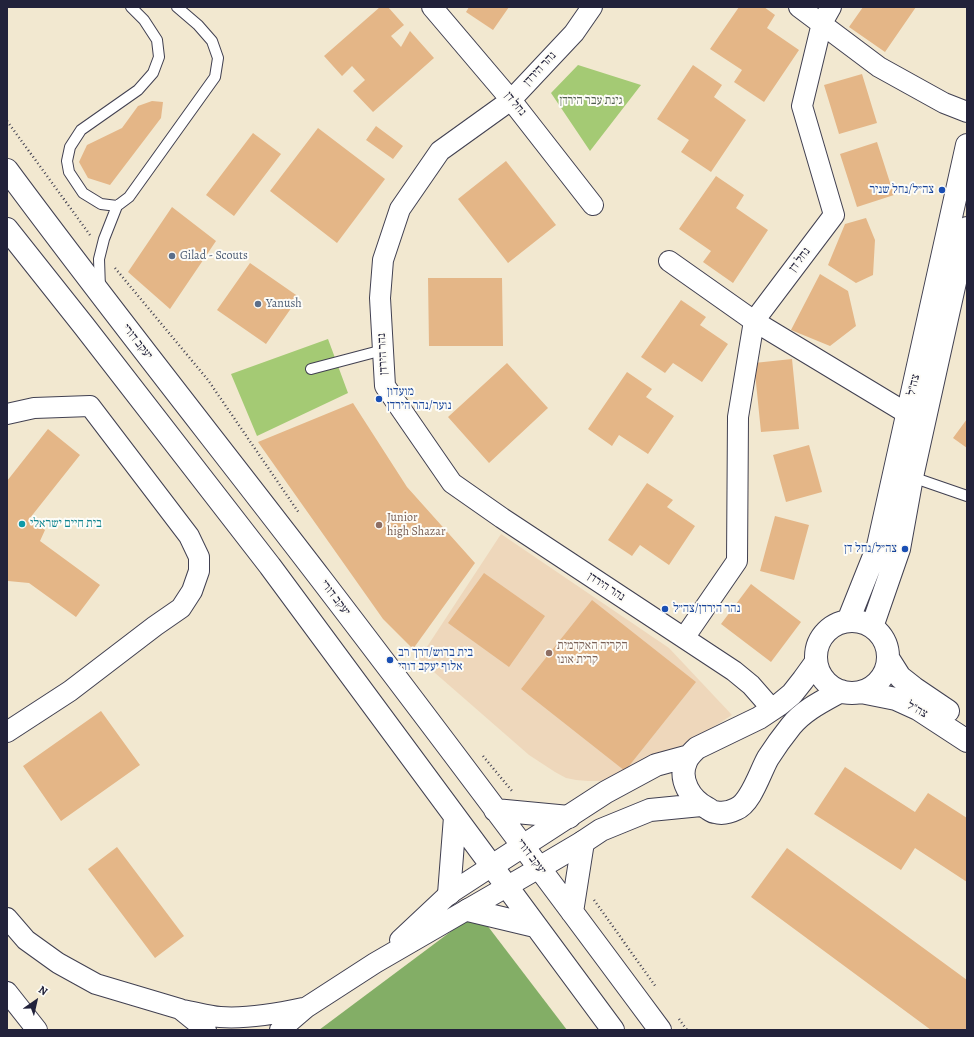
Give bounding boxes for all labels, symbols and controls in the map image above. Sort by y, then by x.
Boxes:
street label: נהר הירדן [520,49,560,89]
street label: נחל דן [501,89,529,119]
park label: גינת עבר הירדן [559,94,623,108]
place label: צה״ל/נחל שניר [869,183,934,197]
marker: צה״ל/נחל שניר [937,185,947,195]
street label: נחל דן [786,245,814,275]
place label: Gilad - Scouts [180,249,248,263]
marker: Gilad - Scouts [167,251,177,261]
place label: Yanush [266,297,302,311]
marker: Yanush [253,299,263,309]
street label: יעקב דורי [119,321,155,363]
street label: נהר הירדן [375,333,391,375]
street label: צה"ל [905,373,923,397]
place label: מועדון נוער/נהר הירדן [387,385,451,413]
marker: מועדון נוער/נהר הירדן [374,394,384,404]
place label: Junior high Shazar [387,511,446,539]
place label: בית חיים ישראלי [30,517,102,531]
marker: בית חיים ישראלי [17,519,27,529]
marker: Junior high Shazar [374,520,384,530]
place label: צה״ל/נחל דן [844,542,897,556]
marker: צה״ל/נחל דן [900,544,910,554]
street label: נהר הירדן [585,570,627,604]
street label: יעקב דורי [317,577,353,619]
place label: נהר הירדן/צה״ל [673,602,740,616]
marker: נהר הירדן/צה״ל [660,604,670,614]
place label: הקריה האקדמית קרית אונו [557,639,628,667]
place label: בית ברוש/דרך רב אלוף יעקב דורי [398,646,473,674]
marker: הקריה האקדמית קרית אונו [544,648,554,658]
marker: בית ברוש/דרך רב אלוף יעקב דורי [385,655,395,665]
street label: צה"ל [904,698,930,722]
street label: יעקב דורי [513,836,549,878]
north arrow [16,981,56,1021]
text: N [35,982,51,999]

